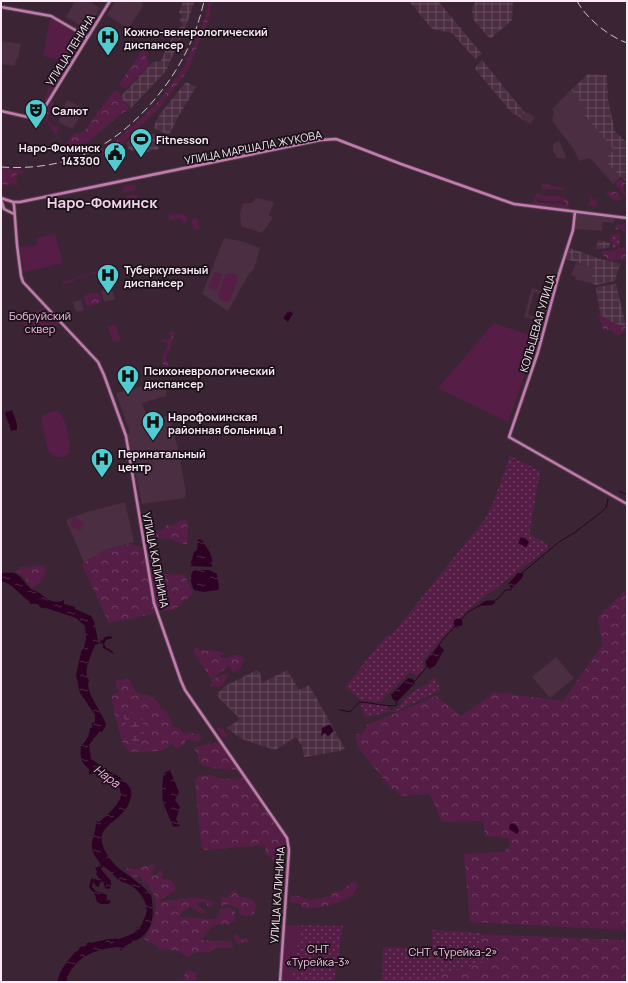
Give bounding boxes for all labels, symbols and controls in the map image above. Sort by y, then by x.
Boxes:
street label: УЛИЦА ЛЕНИНА [42,11,98,89]
hospital icon: Кожно-венерологический диспансер [95,24,121,57]
place label: Кожно-венерологический диспансер [124,24,268,52]
theatre icon: Салют [23,97,49,130]
place label: Салют [52,103,88,118]
sports icon: Fitnesson [128,126,154,159]
street label: УЛИЦА МАРШАЛА ЖУКОВА [183,126,323,168]
place label: Fitnesson [156,132,209,147]
place label: Наро-Фоминск 143300 [19,140,101,168]
public building icon: Наро-Фоминск 143300 [102,140,128,173]
district label: Наро-Фоминск [47,192,158,213]
hospital icon: Туберкулезный диспансер [95,262,121,295]
place label: Туберкулезный диспансер [124,262,208,290]
street label: КОЛЬЦЕВАЯ УЛИЦА [516,272,558,374]
park label: Бобруйский сквер [9,308,71,336]
hospital icon: Психоневрологический диспансер [115,363,141,396]
place label: Психоневрологический диспансер [144,363,275,391]
hospital icon: Нарофоминская районная больница 1 [140,409,166,442]
place label: Нарофоминская районная больница 1 [168,409,283,437]
hospital icon: Перинатальный центр [89,446,115,479]
place label: Перинатальный центр [118,446,206,474]
street label: УЛИЦА КАЛИНИНА [139,511,173,609]
water label: Нара [90,761,125,792]
street label: УЛИЦА КАЛИНИНА [266,846,288,944]
park label: СНТ «Турейка-3» [286,941,350,969]
park label: СНТ «Турейка-2» [409,944,498,959]

